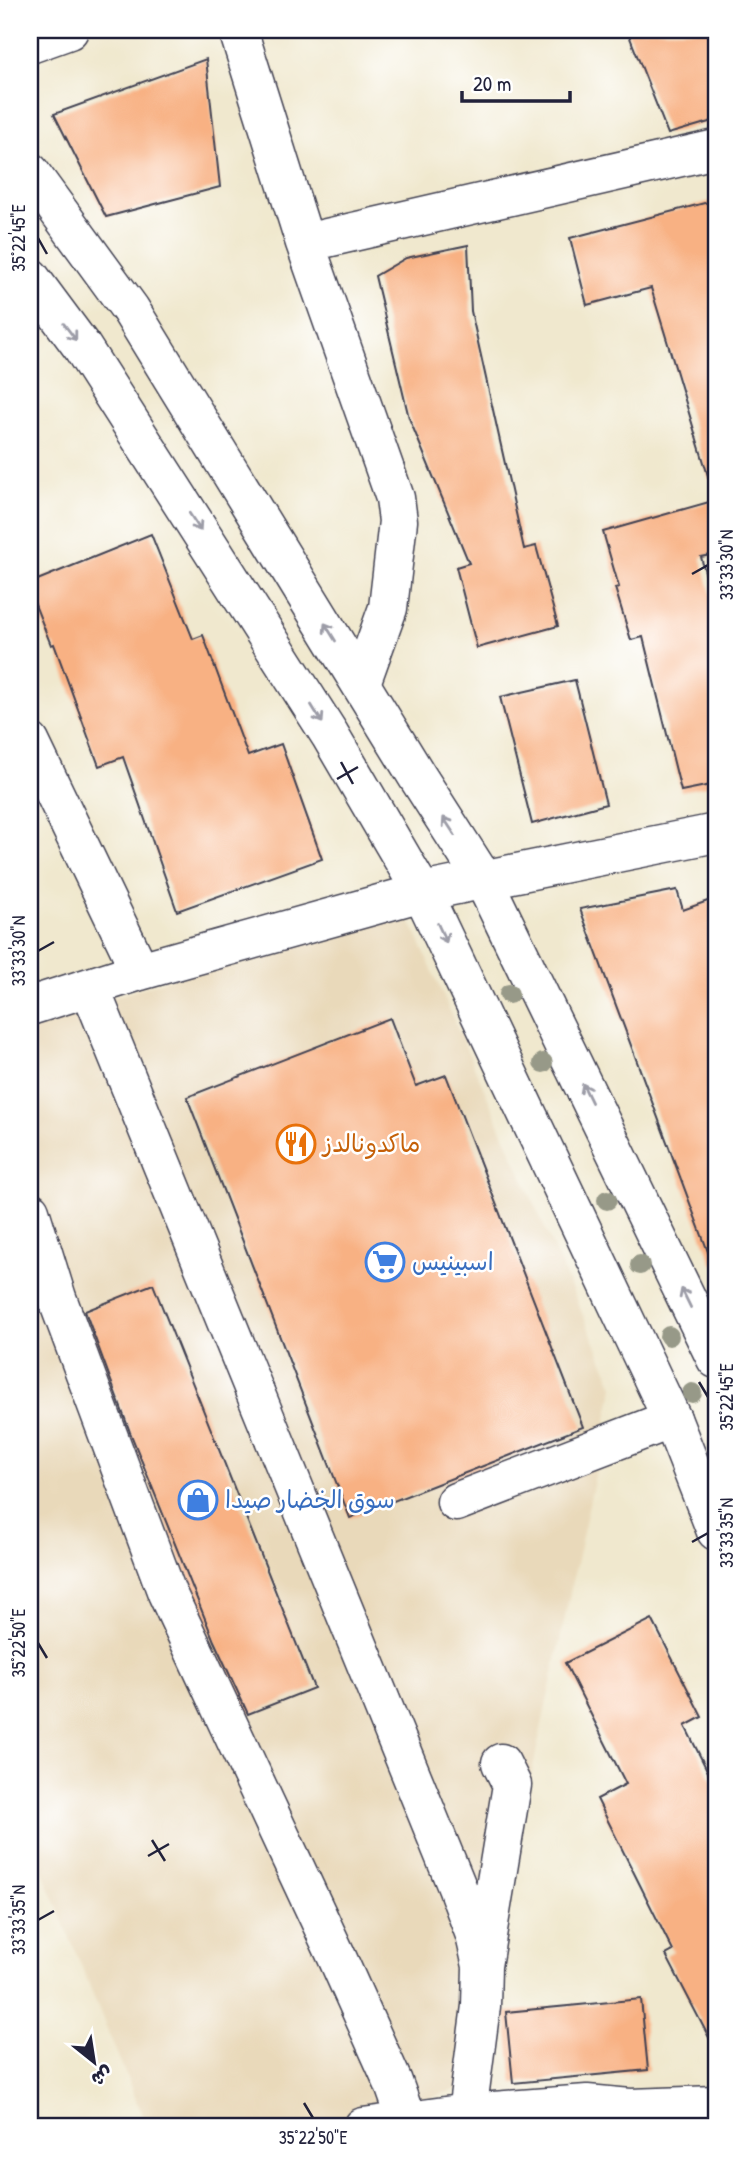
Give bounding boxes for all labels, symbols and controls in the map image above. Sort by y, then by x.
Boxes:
scale bar [462,60,571,104]
text: 20 m [473,69,511,98]
text: 35°22'45"E [6,204,31,272]
one-way arrow [63,322,78,341]
one-way arrow [187,512,202,531]
text: 33°33'30"N [714,530,739,600]
one-way arrow [322,623,336,643]
one-way arrow [310,704,324,724]
one-way arrow [442,817,456,836]
text: 33°33'30"N [6,916,31,986]
one-way arrow [436,922,449,943]
one-way arrow [580,1083,593,1104]
restaurant icon: ماكدونالدز [275,1123,317,1165]
place label: ماكدونالدز [321,1127,420,1159]
supermarket icon: اسبينيس [364,1241,406,1283]
place label: اسبينيس [412,1245,494,1277]
one-way arrow [679,1288,693,1309]
text: 35°22'45"E [714,1363,739,1431]
shop icon: سوق الخضار صيدا [177,1479,219,1521]
place label: سوق الخضار صيدا [225,1483,395,1515]
text: 33°33'35"N [714,1498,739,1568]
text: 35°22'50"E [6,1609,31,1677]
text: 33°33'35"N [6,1885,31,1955]
north arrow [60,2028,130,2098]
text: ش [87,2060,118,2093]
text: 35°22'50"E [279,2125,347,2150]

